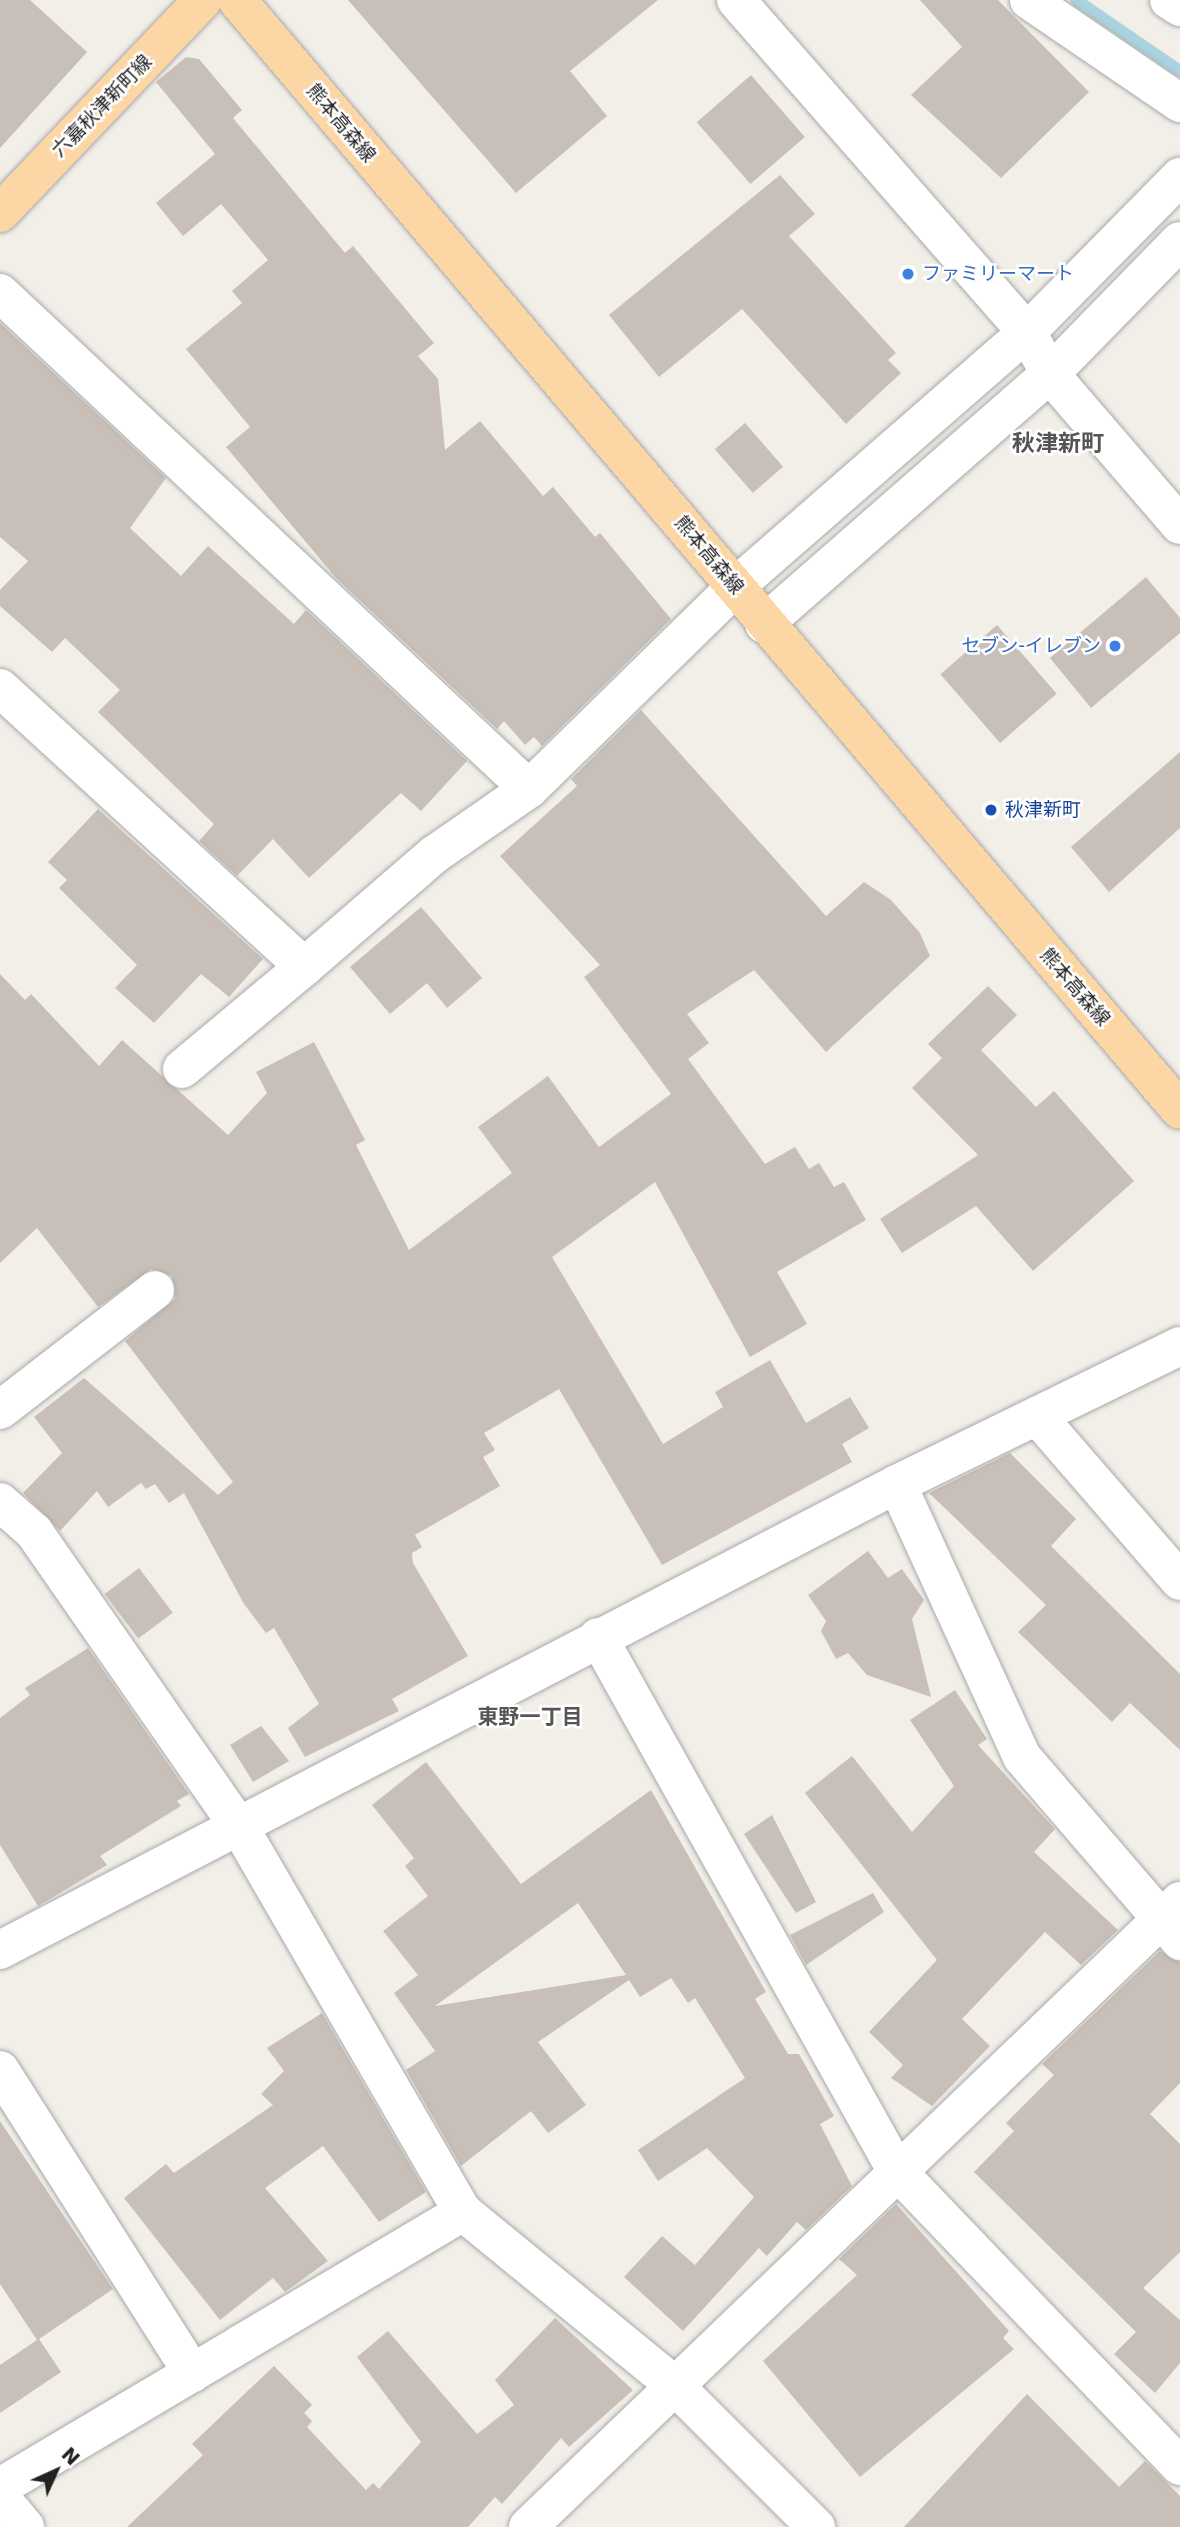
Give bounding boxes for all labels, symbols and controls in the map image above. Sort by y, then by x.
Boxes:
street label: 六嘉秋津新町線 [48,50,156,162]
street label: 熊本高森線 [302,79,380,167]
place label: ファミリーマート [922,263,1074,285]
marker: ファミリーマート [900,266,916,282]
district label: 秋津新町 [1012,429,1104,457]
street label: 熊本高森線 [670,511,748,599]
place label: セブン-イレブン [961,635,1101,657]
marker: セブン-イレブン [1107,638,1123,654]
place label: 秋津新町 [1005,799,1081,821]
marker: 秋津新町 [983,802,999,818]
street label: 熊本高森線 [1035,944,1115,1030]
district label: 東野一丁目 [478,1704,582,1730]
north arrow [21,2436,91,2506]
text: N [57,2443,84,2470]

